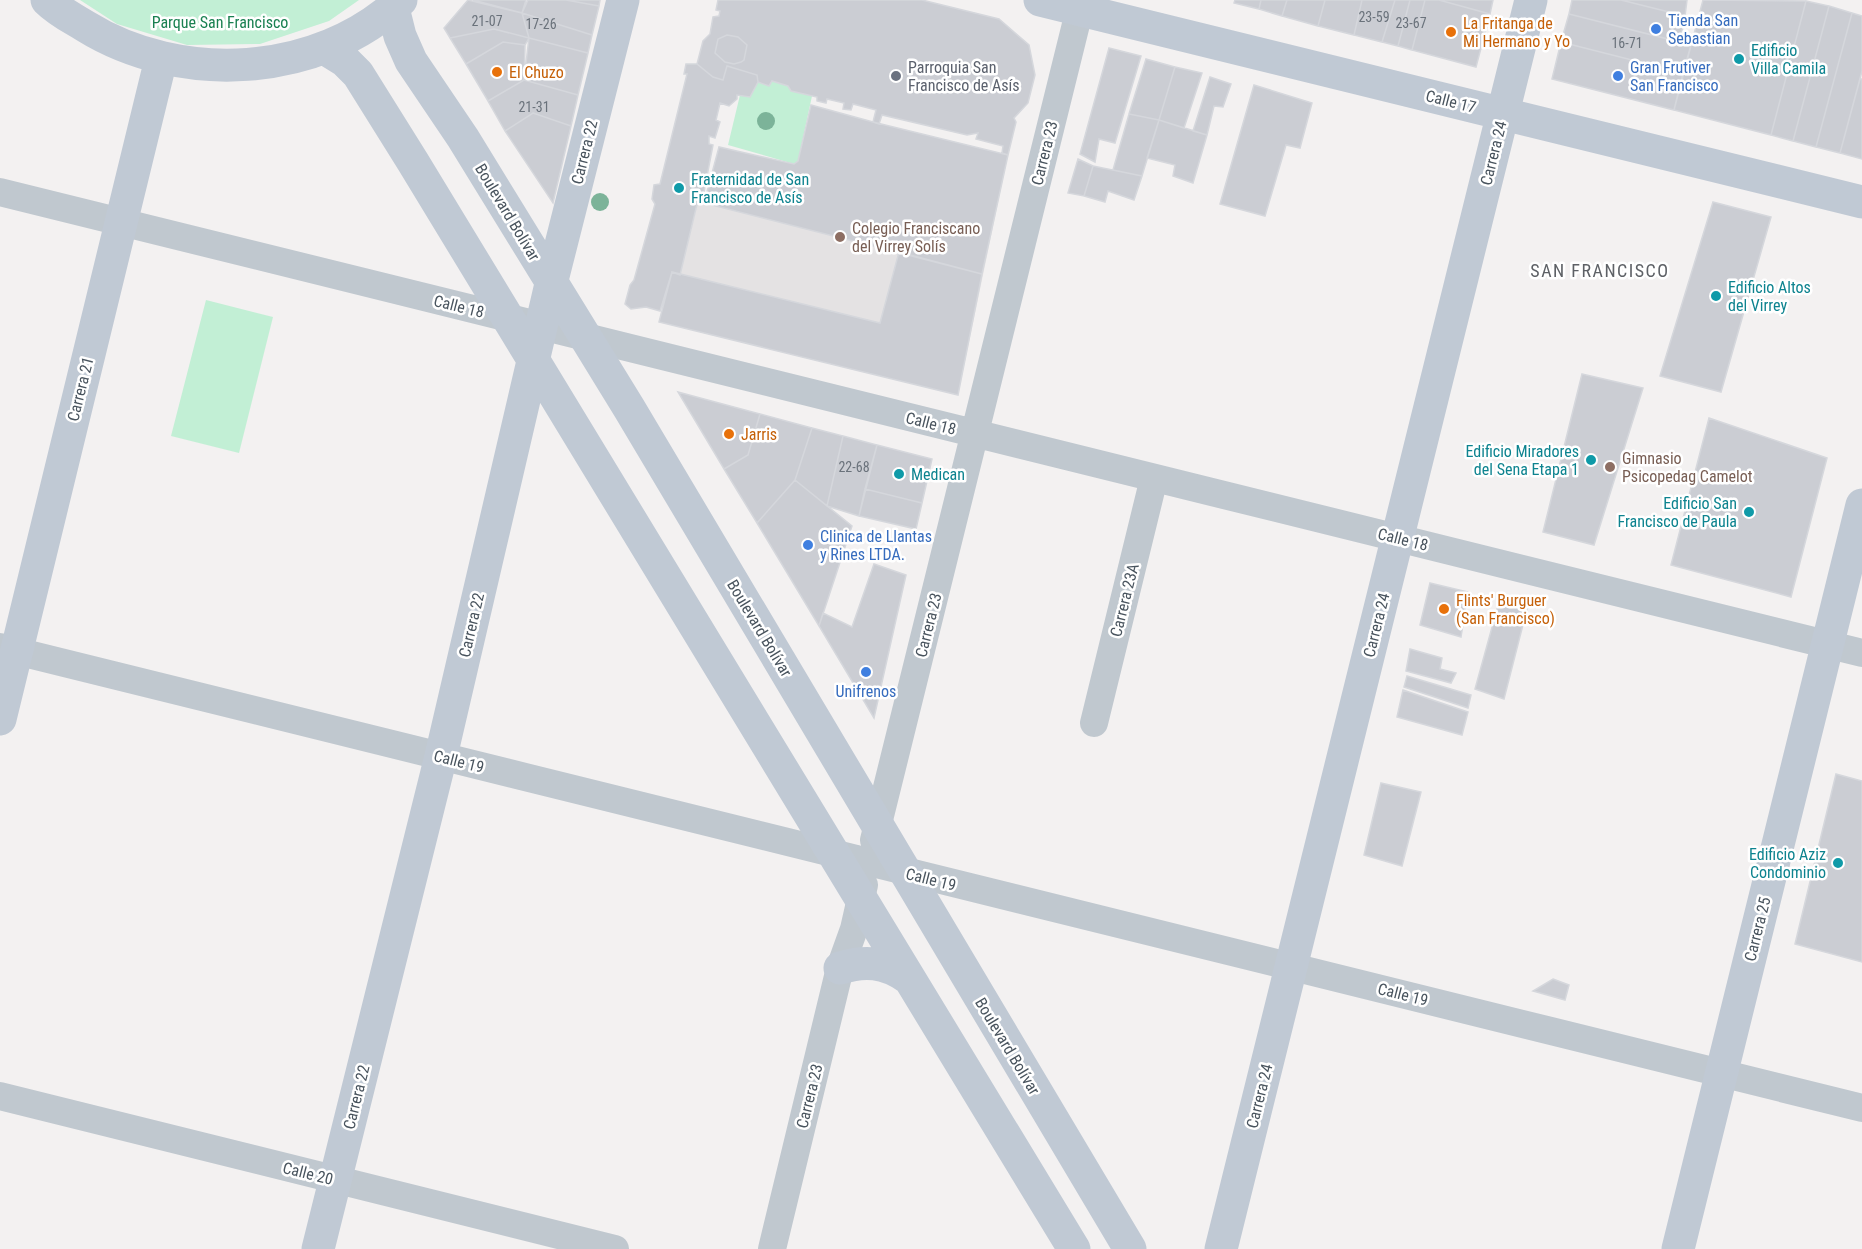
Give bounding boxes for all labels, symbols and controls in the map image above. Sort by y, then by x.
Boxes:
house number: 23-59 [1358,9,1390,25]
place label: Tienda San Sebastian [1668,11,1738,48]
park label: Parque San Francisco [152,13,288,32]
house number: 21-07 [471,13,503,29]
place label: La Fritanga de Mi Hermano y Yo [1463,14,1570,51]
house number: 23-67 [1395,15,1427,31]
house number: 17-26 [525,16,557,32]
marker: Tienda San Sebastian [1649,22,1663,36]
marker: La Fritanga de Mi Hermano y Yo [1444,25,1458,39]
house number: 16-71 [1611,35,1643,51]
place label: Edificio Villa Camila [1751,41,1826,78]
marker: Edificio Villa Camila [1732,52,1746,66]
place label: Parroquia San Francisco de Asís [908,58,1020,95]
place label: Gran Frutiver San Francisco [1630,58,1719,95]
place label: El Chuzo [509,63,564,82]
marker: El Chuzo [490,65,504,79]
marker: Parroquia San Francisco de Asís [889,69,903,83]
marker: Gran Frutiver San Francisco [1611,69,1625,83]
street label: Calle 17 [1424,86,1478,117]
house number: 21-31 [518,99,550,115]
street label: Carrera 22 [567,118,602,186]
street label: Carrera 23 [1027,119,1062,187]
street label: Carrera 24 [1476,119,1511,187]
street label: Boulevard Bolívar [471,160,544,264]
place label: Fraternidad de San Francisco de Asís [691,170,809,207]
marker: Fraternidad de San Francisco de Asís [672,181,686,195]
place label: Colegio Franciscano del Virrey Solís [852,219,980,256]
marker: Colegio Franciscano del Virrey Solís [833,230,847,244]
district label: SAN FRANCISCO [1530,260,1670,281]
place label: Edificio Altos del Virrey [1728,278,1811,315]
marker: Edificio Altos del Virrey [1709,289,1723,303]
street label: Calle 18 [432,291,486,322]
street label: Carrera 21 [63,355,98,423]
street label: Calle 18 [904,408,958,439]
place label: Jarris [741,425,777,444]
marker: Jarris [722,427,736,441]
place label: Edificio Miradores del Sena Etapa 1 [1466,442,1579,479]
place label: Gimnasio Psicopedag Camelot [1622,449,1753,486]
marker: Edificio Miradores del Sena Etapa 1 [1584,453,1598,467]
house number: 22-68 [838,459,870,475]
marker: Gimnasio Psicopedag Camelot [1603,460,1617,474]
place label: Medican [911,465,965,484]
marker: Medican [892,467,906,481]
place label: Edificio San Francisco de Paula [1617,494,1737,531]
marker: Edificio San Francisco de Paula [1742,505,1756,519]
street label: Calle 18 [1376,524,1430,555]
place label: Clinica de Llantas y Rines LTDA. [820,527,932,564]
marker: Clinica de Llantas y Rines LTDA. [801,538,815,552]
street label: Carrera 23A [1106,562,1143,639]
street label: Boulevard Bolívar [723,576,796,680]
street label: Carrera 22 [455,591,488,659]
street label: Carrera 23 [911,591,946,659]
street label: Carrera 24 [1359,591,1394,659]
place label: Flints' Burguer (San Francisco) [1456,591,1555,628]
marker: Flints' Burguer (San Francisco) [1437,602,1451,616]
marker: Unifrenos [859,665,873,679]
place label: Unifrenos [836,682,896,701]
street label: Calle 19 [432,746,486,777]
place label: Edificio Aziz Condominio [1749,845,1826,882]
marker: Edificio Aziz Condominio [1831,856,1845,870]
street label: Calle 19 [904,864,958,895]
street label: Carrera 25 [1740,895,1775,963]
street label: Calle 19 [1376,979,1430,1010]
street label: Boulevard Bolívar [971,994,1044,1098]
street label: Carrera 23 [792,1062,827,1130]
street label: Carrera 24 [1242,1062,1277,1130]
street label: Carrera 22 [339,1063,374,1131]
street label: Calle 20 [281,1158,335,1189]

